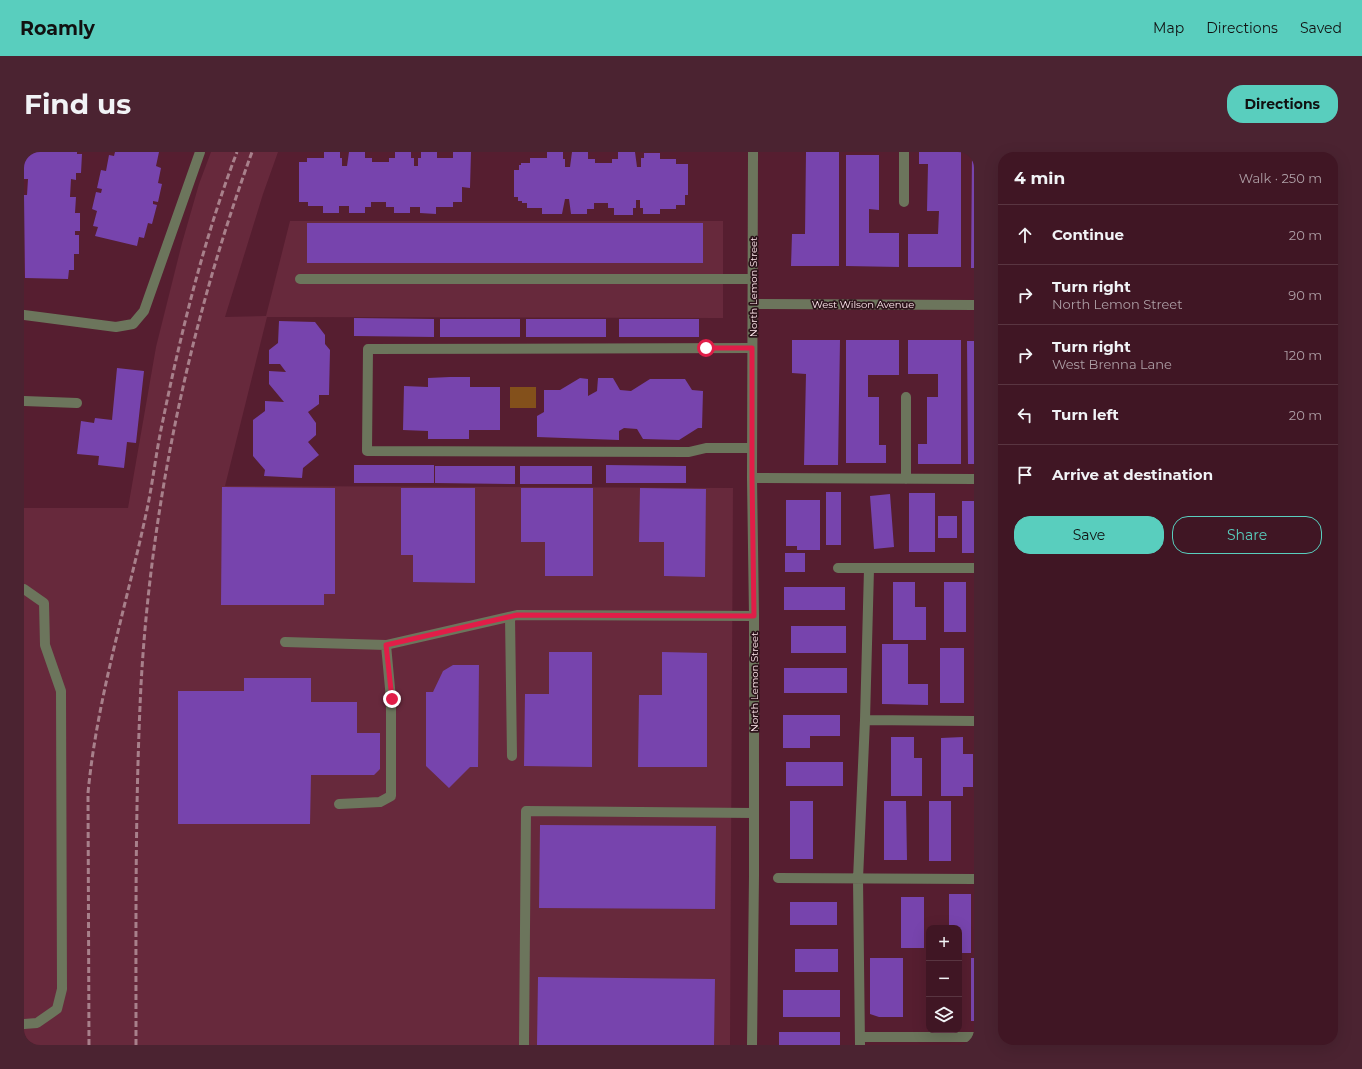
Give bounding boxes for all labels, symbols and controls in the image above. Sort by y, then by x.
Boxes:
text: Roamly [20,17,95,40]
text: Map [1153,19,1184,37]
text: Directions [1206,19,1278,37]
text: Saved [1300,19,1342,37]
button: Directions [1227,85,1338,123]
text: Find us [24,87,131,121]
text: 4 min [1014,168,1065,188]
text: Walk · 250 m [1239,170,1322,186]
icon: ahead [1014,224,1036,246]
text: Continue [1052,225,1124,244]
text: 20 m [1289,227,1322,243]
street label: North Lemon Street [747,237,760,337]
text: Turn right [1052,277,1131,296]
icon: right [1014,284,1036,306]
text: 90 m [1288,287,1322,303]
text: North Lemon Street [1052,296,1182,312]
street label: West Wilson Avenue [812,298,914,311]
text: Turn right [1052,337,1131,356]
route start [697,339,715,357]
icon: right [1014,344,1036,366]
text: 120 m [1284,347,1322,363]
text: West Brenna Lane [1052,356,1172,372]
icon: left [1014,404,1036,426]
text: Turn left [1052,405,1119,424]
text: 20 m [1289,407,1322,423]
icon: arrive [1014,464,1036,486]
text: Arrive at destination [1052,465,1213,484]
button: Save [1014,516,1164,554]
button: Share [1172,516,1322,554]
street label: North Lemon Street [748,632,761,732]
route end [383,690,401,708]
map controls [926,925,962,1033]
button: + [926,925,962,961]
button: − [926,961,962,997]
button: layers [926,997,962,1033]

